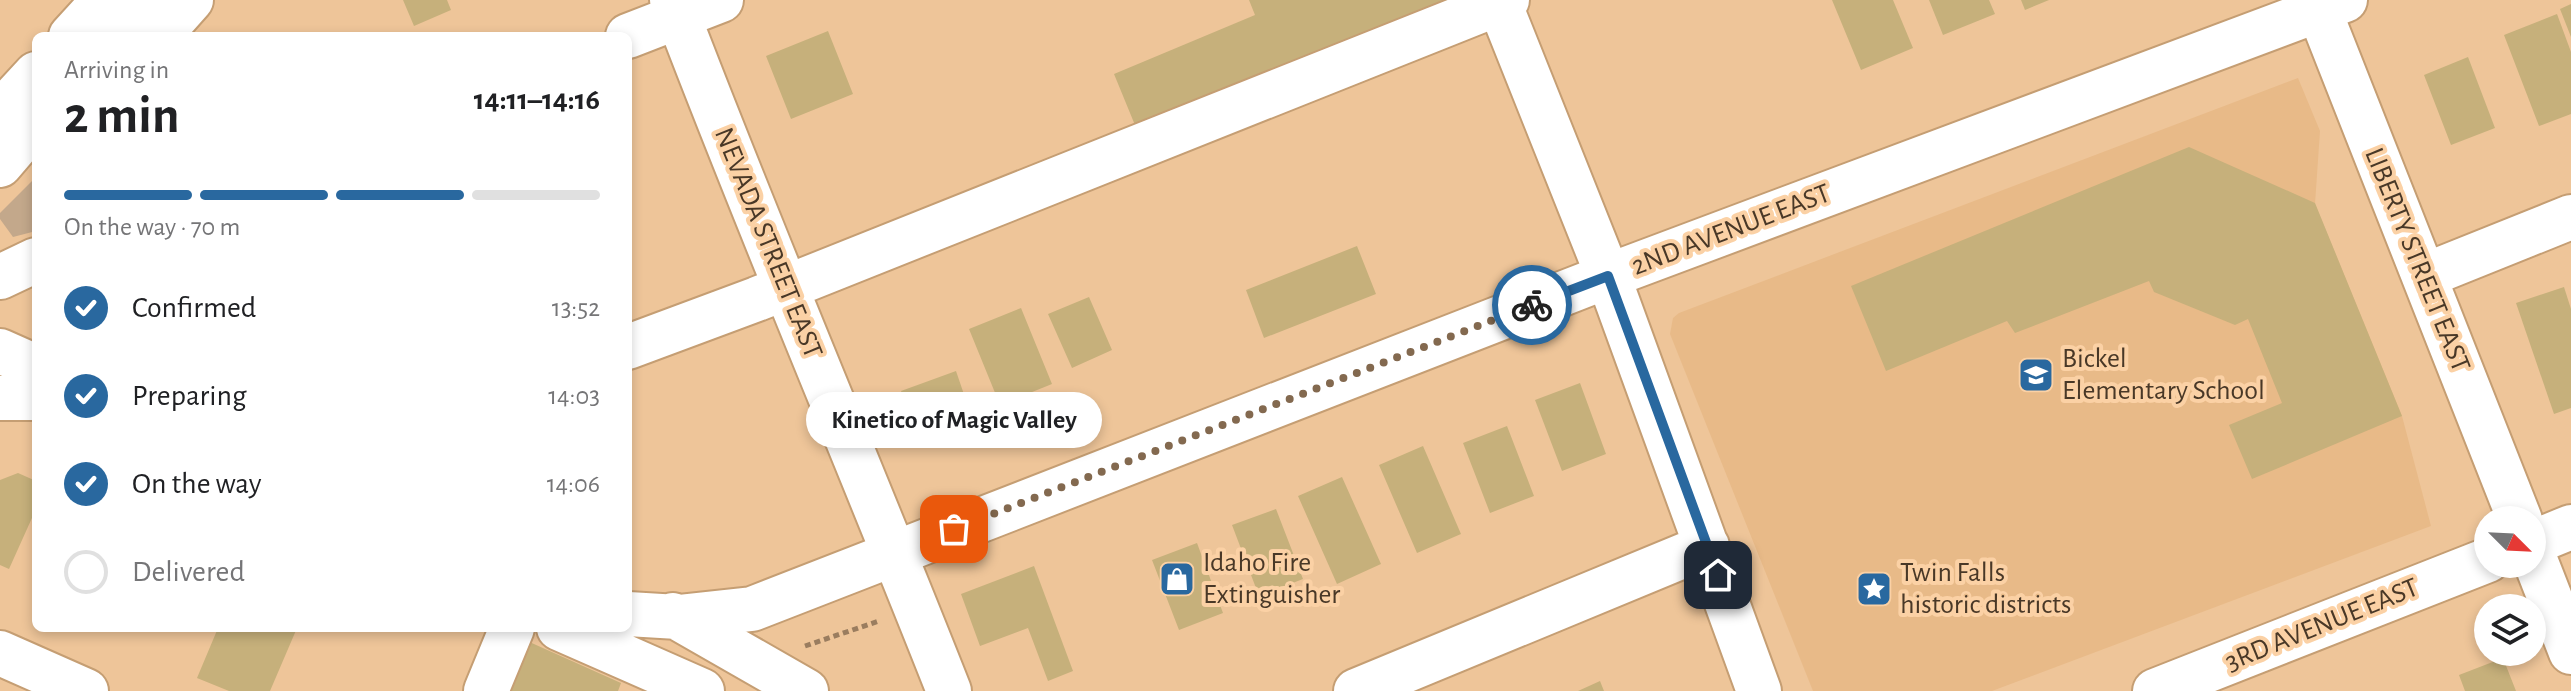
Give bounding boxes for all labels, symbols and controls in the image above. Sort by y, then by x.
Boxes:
text: Arriving in [64,57,169,83]
text: 14:11–14:16 [474,85,600,115]
text: 2 min [64,90,179,142]
street label: NEVADA STREET EAST [709,124,827,363]
street label: LIBERTY STREET EAST [2359,144,2475,376]
street label: 2ND AVENUE EAST [1628,179,1834,281]
text: On the way · 70 m [64,214,240,240]
courier [1492,265,1572,345]
icon: bike [1510,283,1554,327]
icon: check [64,286,108,330]
text: Confirmed [132,293,256,323]
text: 13:52 [552,295,600,321]
place label: Bickel Elementary School [2062,345,2265,405]
school or university icon: Bickel Elementary School [2017,356,2055,394]
icon: check [64,374,108,418]
text: Preparing [132,381,247,411]
text: 14:03 [548,383,600,409]
callout: Kinetico of Magic Valley [806,393,1102,449]
text: Kinetico of Magic Valley [831,407,1077,433]
icon: check [64,462,108,506]
text: On the way [132,469,261,499]
text: 14:06 [547,471,600,497]
pin [920,495,988,563]
north arrow [2474,506,2546,578]
map controls [2474,506,2546,666]
icon: bag [932,507,976,551]
pin [1684,541,1752,609]
place label: Idaho Fire Extinguisher [1203,549,1340,609]
icon: home [1696,553,1740,597]
text: Delivered [132,557,245,587]
place label: Twin Falls historic districts [1900,559,2071,619]
shop icon: Idaho Fire Extinguisher [1158,560,1196,598]
place icon: Twin Falls historic districts [1855,570,1893,608]
street label: 3RD AVENUE EAST [2221,573,2423,676]
button: layers [2474,594,2546,666]

